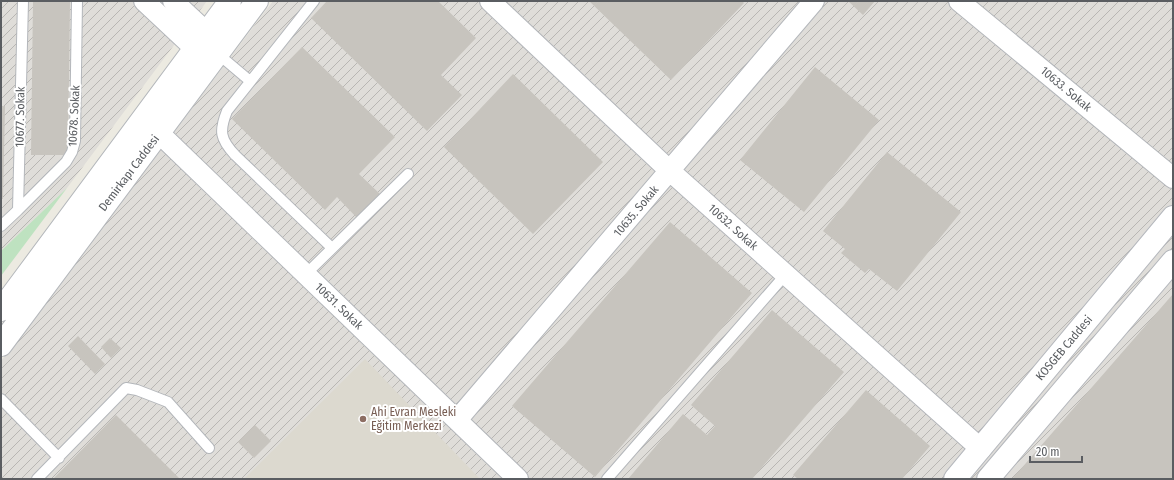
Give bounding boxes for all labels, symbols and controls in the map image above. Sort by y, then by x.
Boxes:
street label: 10633. Sokak [1038,64,1095,115]
street label: 10678. Sokak [65,84,83,147]
street label: 10677. Sokak [12,86,28,148]
street label: Demirkapı Caddesi [96,132,162,214]
street label: 10635. Sokak [611,182,662,239]
street label: 10632. Sokak [705,201,761,253]
street label: 10631. Sokak [312,280,366,333]
street label: KOSGEB Caddesi [1033,313,1095,383]
place label: Ahi Evran Mesleki Eğitim Merkezi [371,405,456,433]
marker: Ahi Evran Mesleki Eğitim Merkezi [358,414,368,424]
scale bar [1030,438,1082,464]
text: 20 m [1036,445,1060,459]

